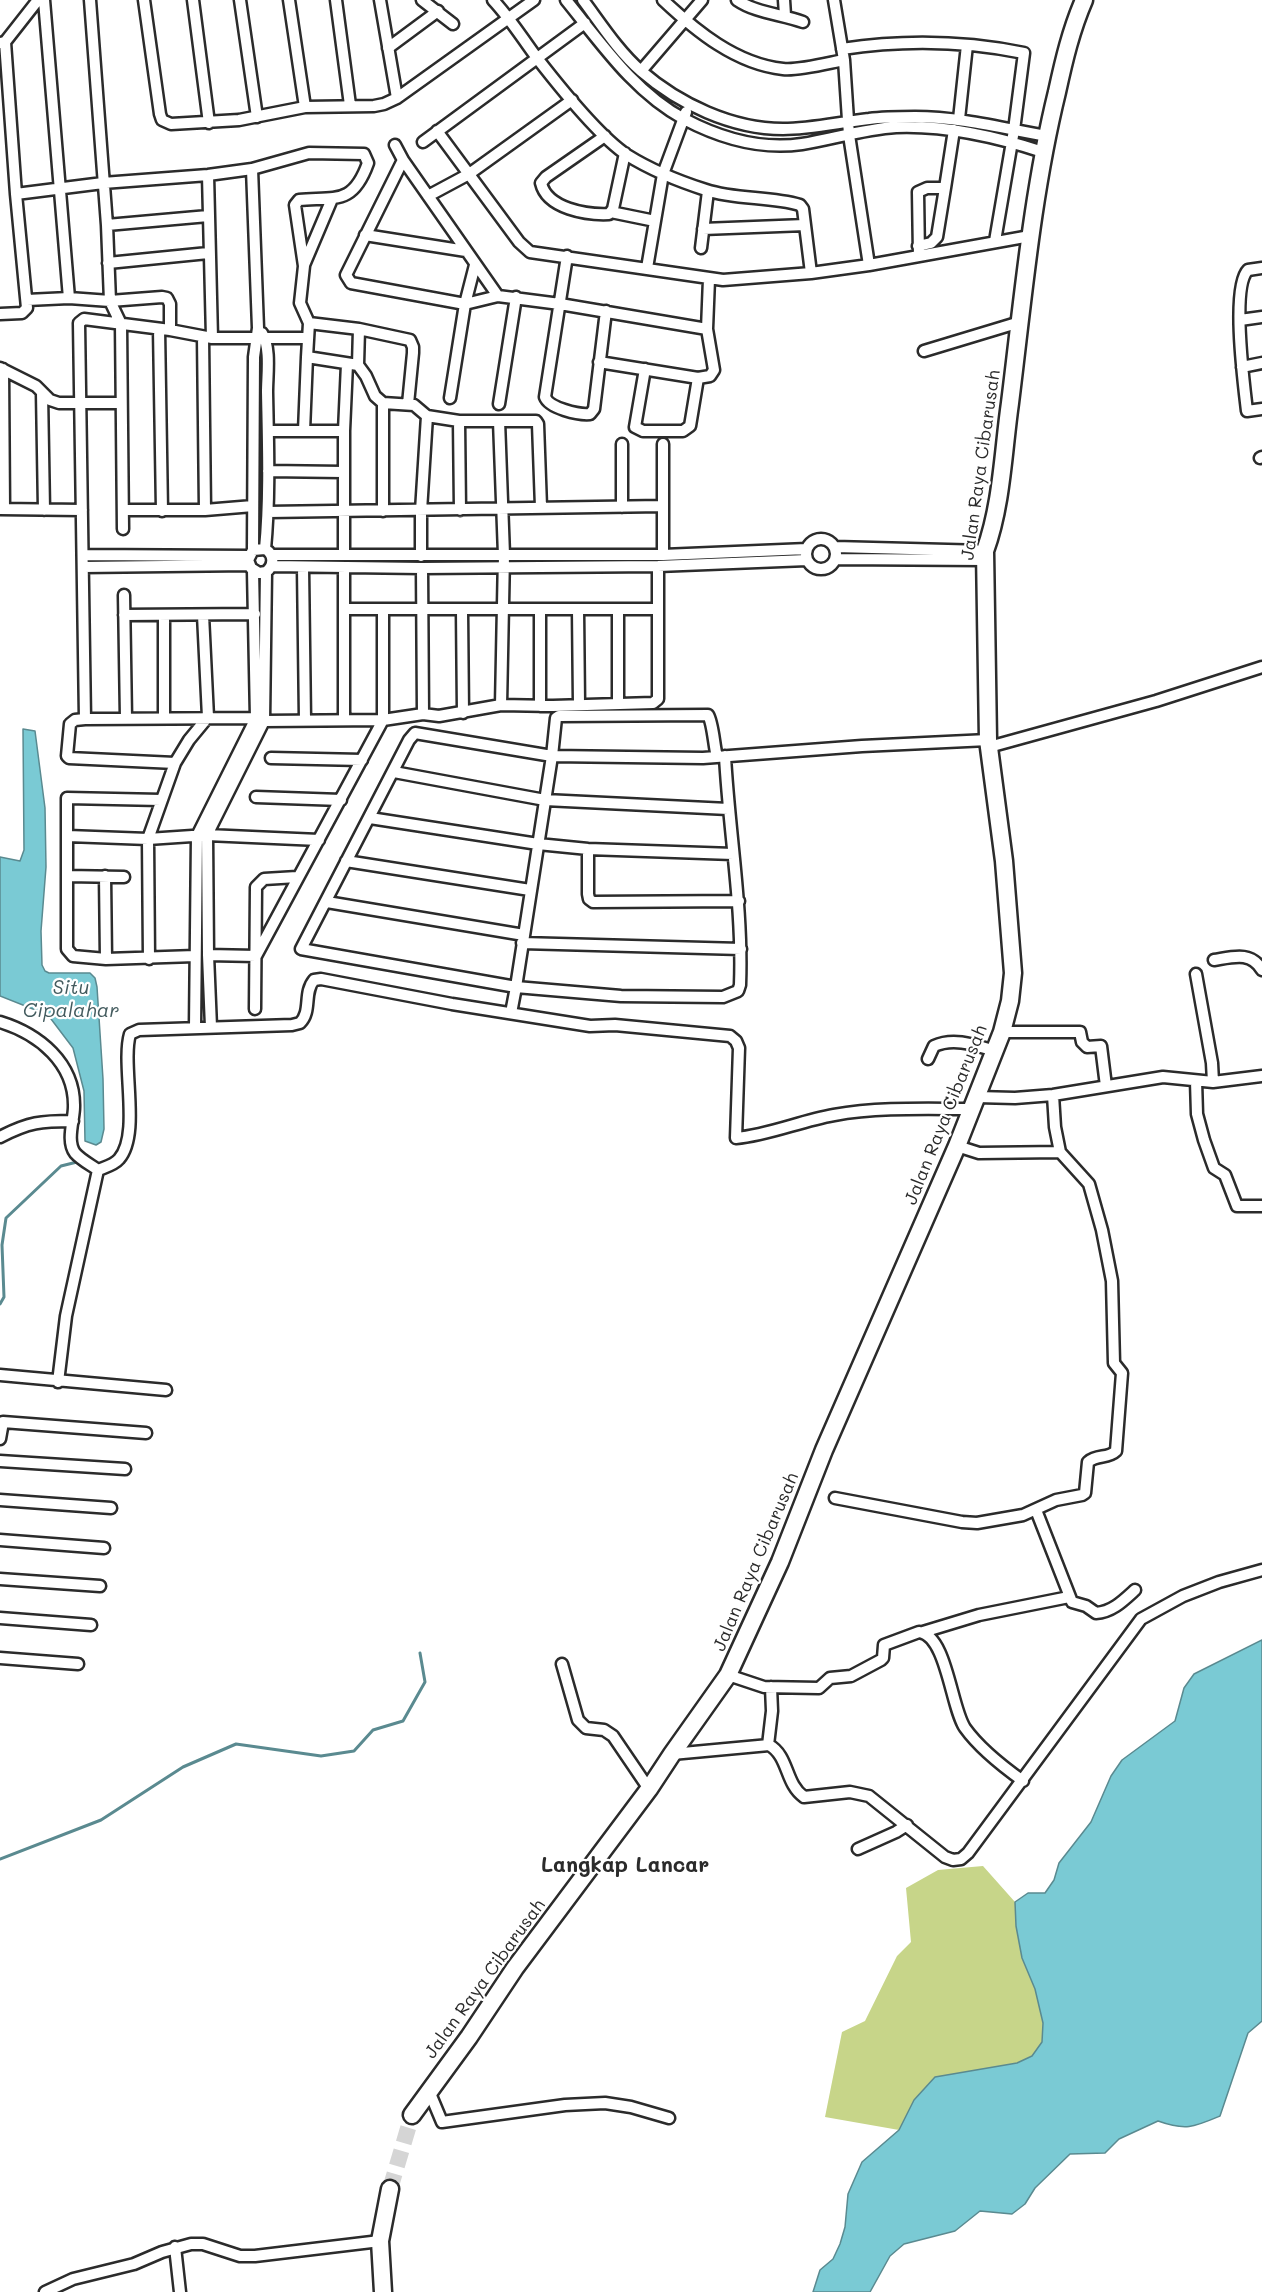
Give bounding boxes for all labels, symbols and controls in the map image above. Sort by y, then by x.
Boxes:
street label: Jalan Raya Cibarusah [957,369,1005,561]
water label: Situ Cipalahar [23,976,119,1023]
street label: Jalan Raya Cibarusah [900,1022,992,1208]
street label: Jalan Raya Cibarusah [709,1470,803,1654]
district label: Langkap Lancar [541,1853,709,1879]
street label: Jalan Raya Cibarusah [420,1895,550,2063]

